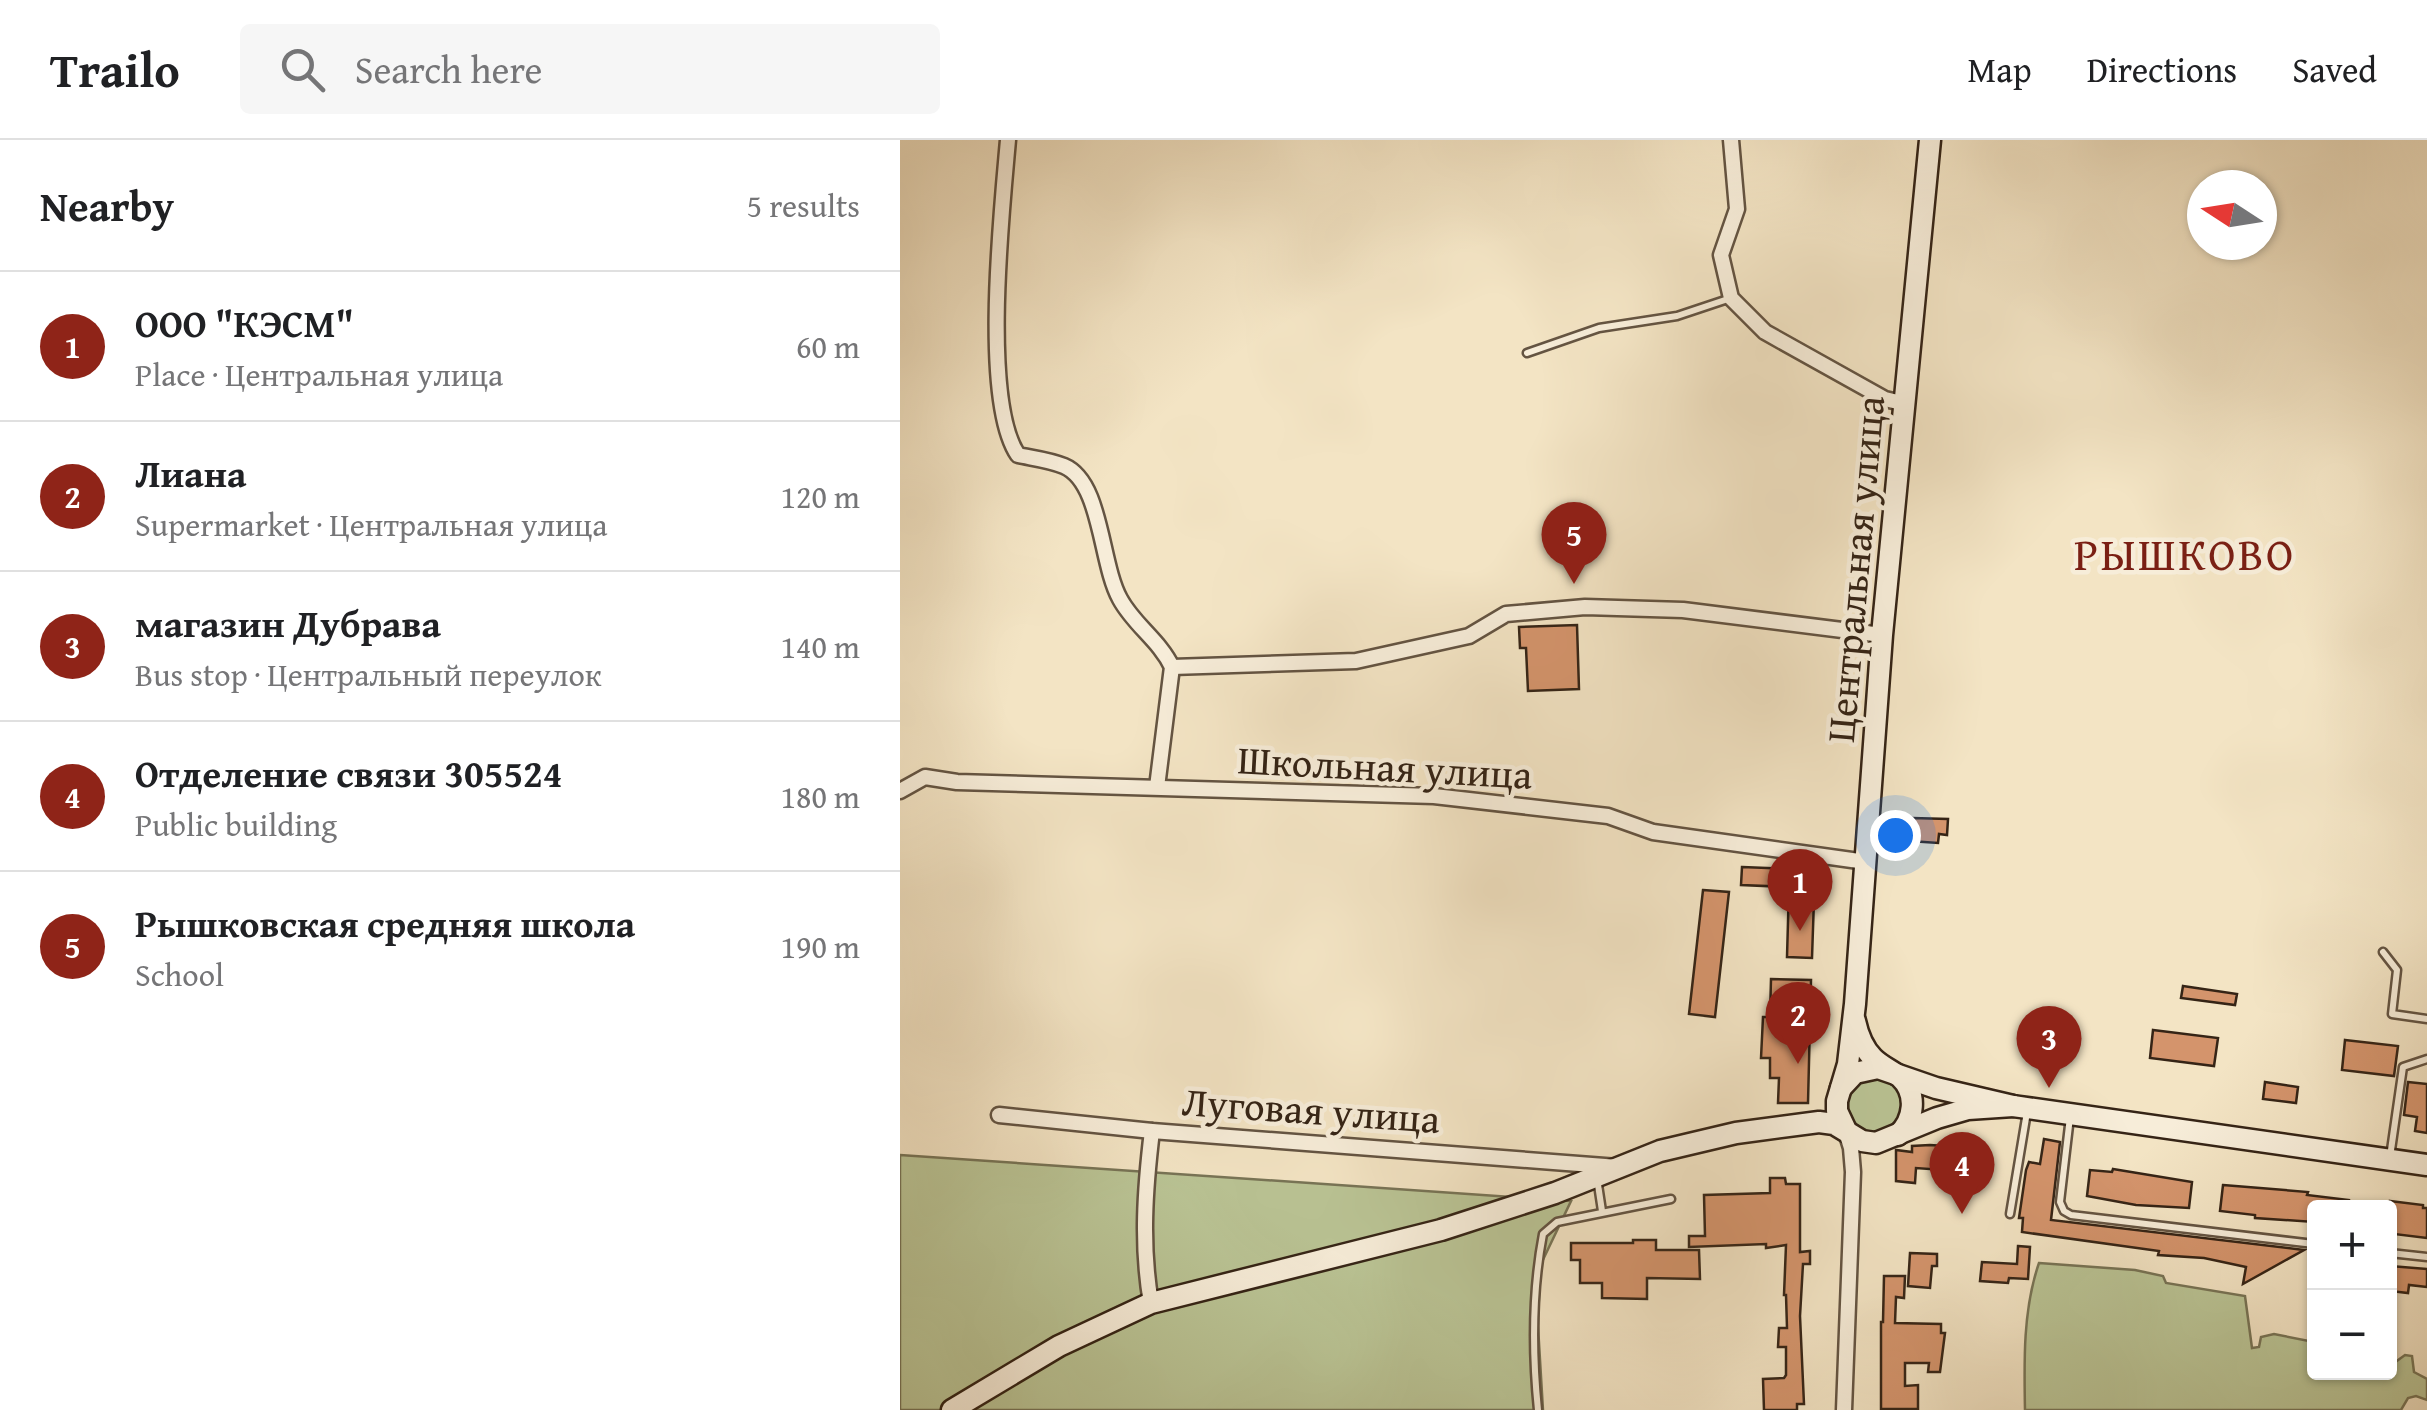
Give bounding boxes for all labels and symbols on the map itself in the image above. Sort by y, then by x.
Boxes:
north arrow [2187,170,2277,260]
street label: Центральная улица [1810,393,1899,745]
pin: 5 [1542,502,1606,584]
district label: РЫШКОВО [2074,521,2296,586]
street label: Школьная улица [1236,729,1534,804]
your location [1870,810,1921,861]
pin: 1 [1768,848,1832,931]
pin: 2 [1766,982,1830,1064]
pin: 3 [2016,1006,2082,1088]
street label: Луговая улица [1180,1071,1442,1148]
pin: 4 [1930,1132,1994,1214]

